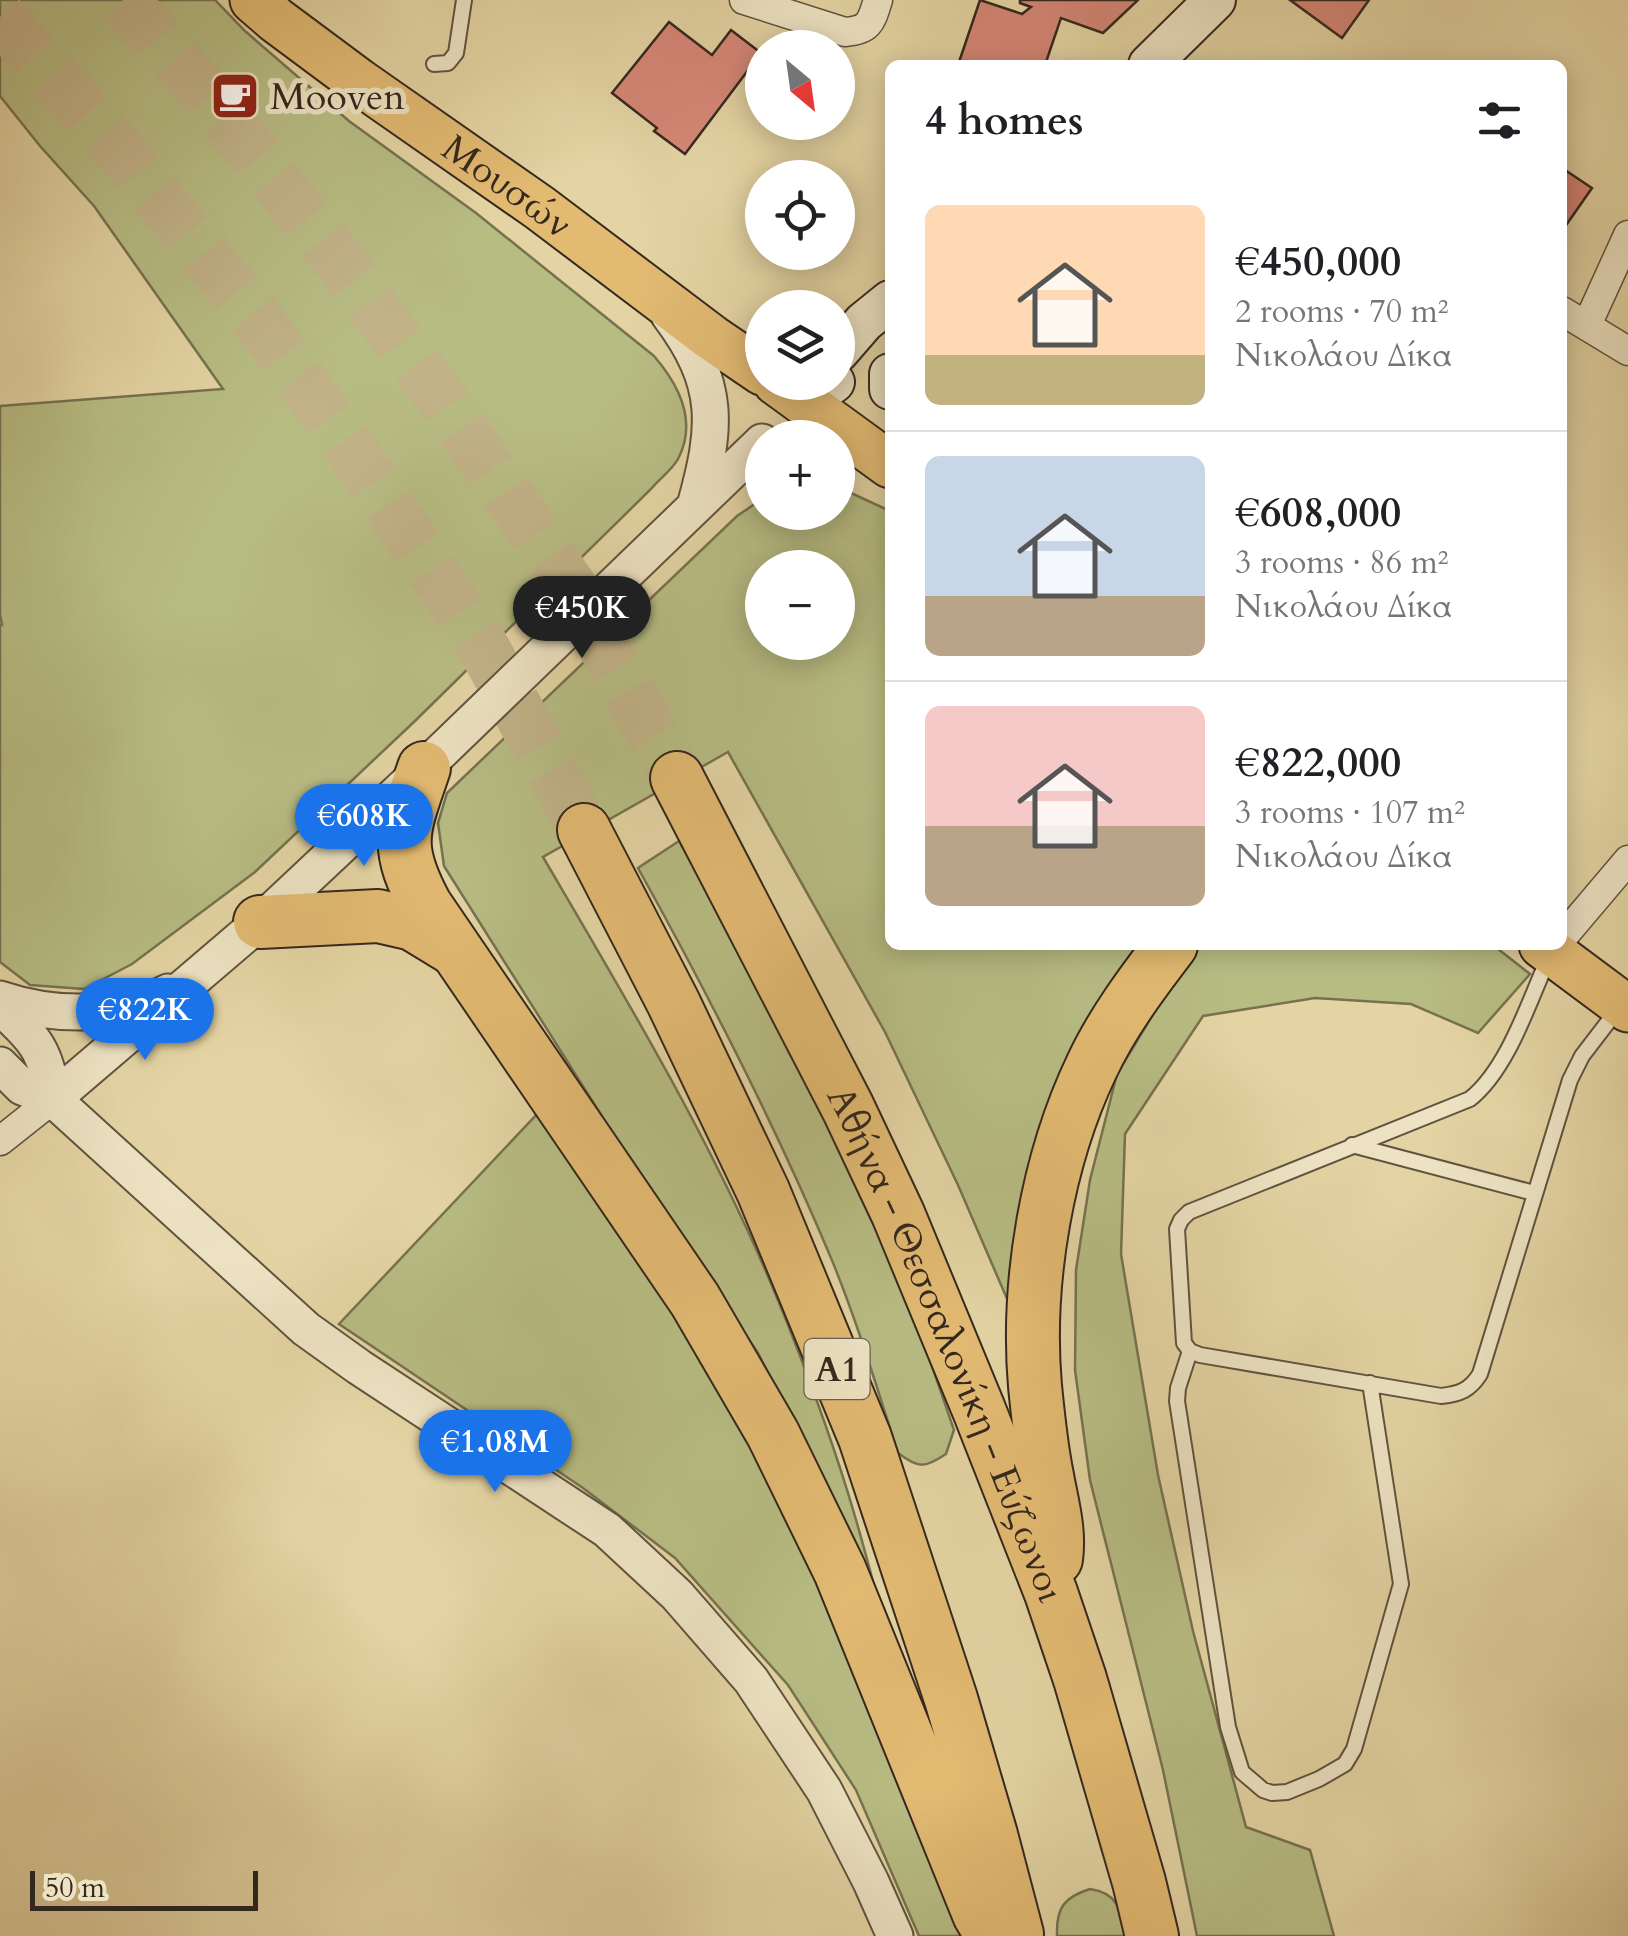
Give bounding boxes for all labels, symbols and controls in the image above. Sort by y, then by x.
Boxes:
north arrow [745,30,855,140]
map controls [745,30,855,660]
cafe icon: Mooven [209,70,261,122]
place label: Mooven [270,71,405,123]
text: 4 homes [925,92,1083,149]
icon: filters [1472,93,1527,148]
street label: Μουσών [431,123,582,250]
button: locate [745,160,855,270]
text: €450,000 [1235,233,1401,290]
icon: home [1005,245,1125,365]
button: layers [745,290,855,400]
text: 2 rooms · 70 m² [1235,290,1448,334]
text: Νικολάου Δίκα [1235,334,1452,378]
button: + [745,420,855,530]
text: €608,000 [1235,484,1401,541]
icon: home [1005,496,1125,616]
text: 3 rooms · 86 m² [1235,541,1448,585]
button: − [745,550,855,660]
pin: €450K [512,576,652,661]
text: Νικολάου Δίκα [1235,585,1452,629]
text: €450K [535,586,629,630]
text: €822,000 [1235,734,1401,791]
icon: home [1005,746,1125,866]
pin: €608K [294,784,434,869]
text: 3 rooms · 107 m² [1235,791,1465,835]
text: €608K [317,794,411,838]
text: Νικολάου Δίκα [1235,835,1452,879]
pin: €822K [75,978,215,1063]
text: €822K [98,988,192,1032]
street label: Αθήνα - Θεσσαλονίκη - Εύζωνοι [814,1077,1077,1610]
road number: Α1 [804,1339,870,1399]
pin: €1.08M [414,1410,576,1495]
text: €1.08M [441,1420,549,1464]
scale bar [30,1866,258,1910]
text: 50 m [45,1869,105,1907]

